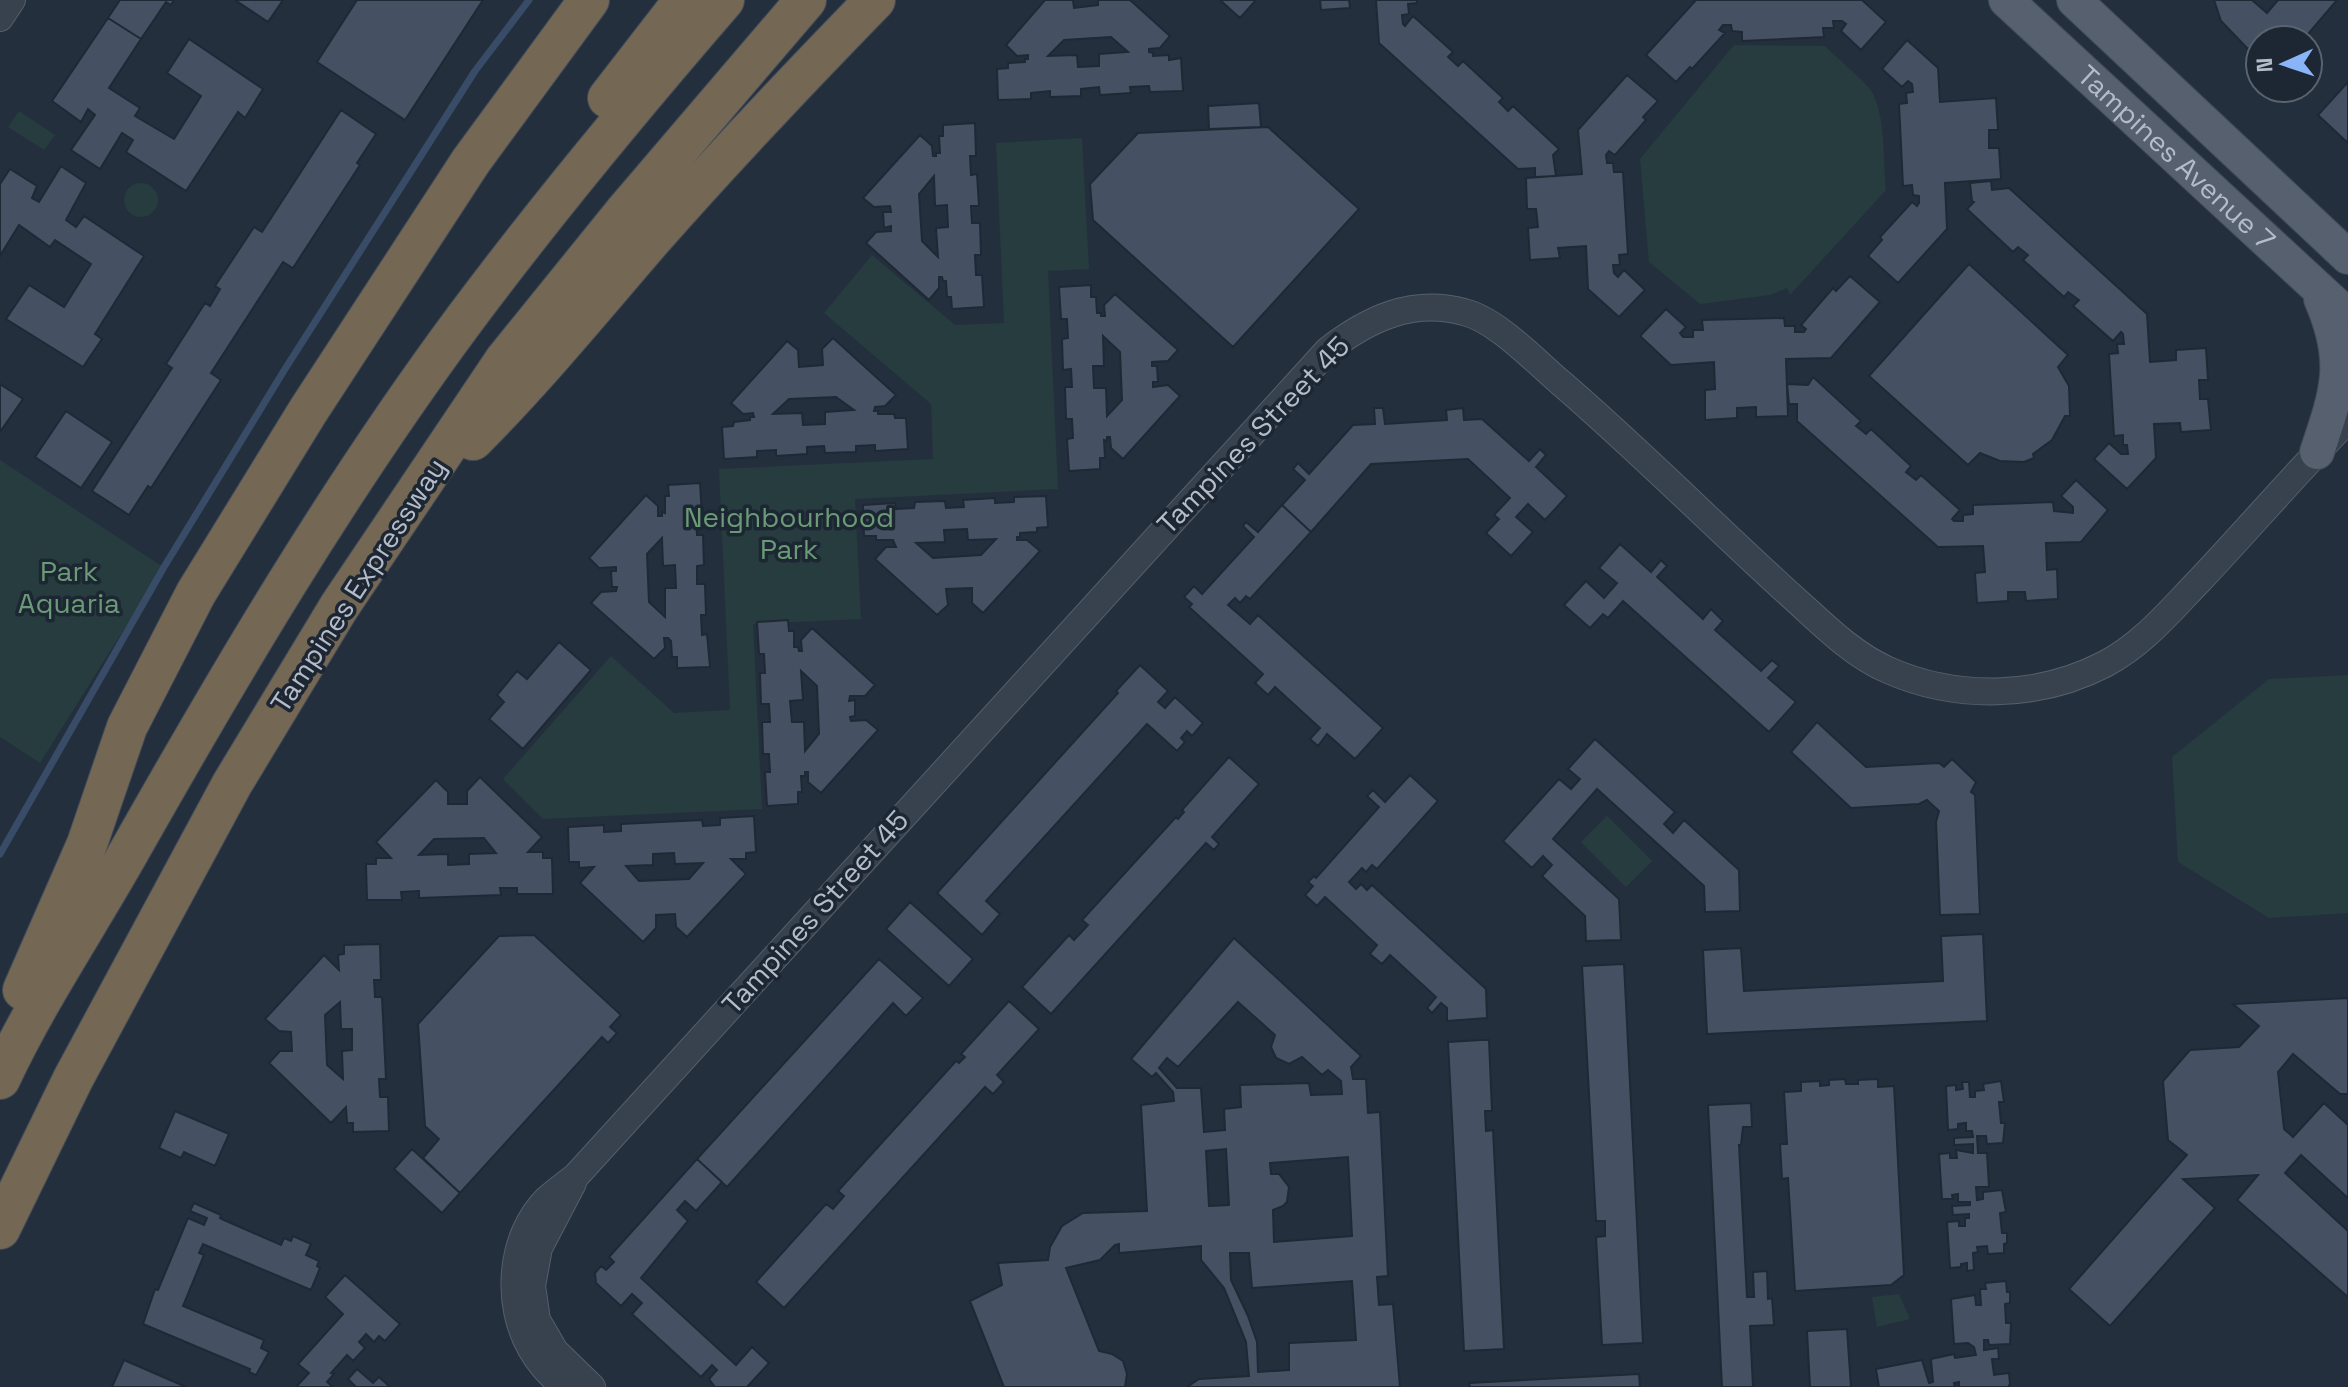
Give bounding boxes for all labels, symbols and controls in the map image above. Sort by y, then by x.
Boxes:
north arrow [2244,24,2324,104]
street label: Tampines Avenue 7 [2070,57,2283,258]
text: N [2250,57,2278,73]
street label: Tampines Street 45 [1149,328,1357,542]
street label: Tampines Expressway [262,451,454,719]
park label: Neighbourhood Park [684,499,894,567]
park label: Park Aquaria [18,553,120,621]
street label: Tampines Street 45 [714,803,916,1021]

